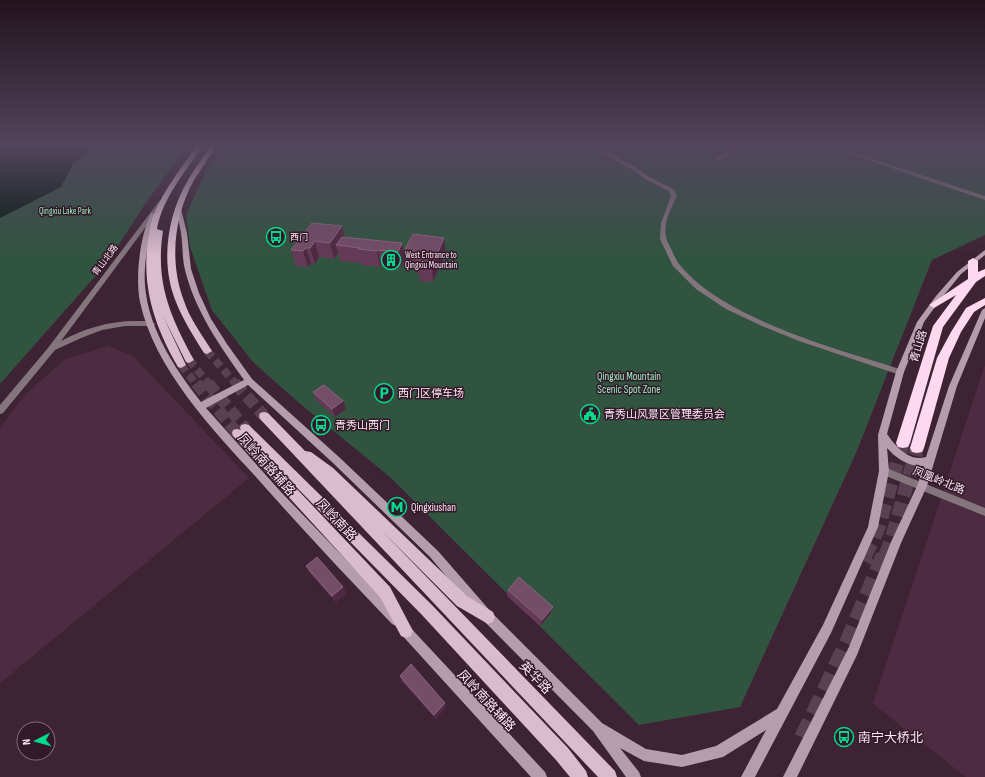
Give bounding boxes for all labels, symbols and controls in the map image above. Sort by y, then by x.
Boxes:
park label: Qingxiu Lake Park [39,206,92,217]
bus stop icon: 西门 [265,226,287,248]
place label: 西门 [290,232,308,243]
street label: 青山北路 [90,243,121,278]
building icon: West Entrance to Qingxiu Mountain [380,249,402,271]
place label: West Entrance to Qingxiu Mountain [405,250,457,271]
street label: 青山路 [907,328,930,364]
park label: Qingxiu Mountain Scenic Spot Zone [597,370,661,396]
parking icon: 西门区停车场 [373,382,395,404]
place label: 西门区停车场 [398,387,464,400]
public building icon: 青秀山风景区管理委员会 [579,403,601,425]
place label: 青秀山风景区管理委员会 [604,408,725,421]
bus stop icon: 青秀山西门 [310,414,332,436]
place label: 青秀山西门 [335,419,390,432]
street label: 凤岭南路辅路 [234,430,298,499]
street label: 凤凰岭北路 [911,464,967,497]
street label: 凤岭南路 [313,495,360,544]
metro station icon: Qingxiushan [386,496,408,518]
place label: Qingxiushan [411,501,456,514]
street label: 英华路 [516,658,555,697]
street label: 凤岭南路辅路 [454,667,519,735]
north arrow [16,721,56,761]
bus stop icon: 南宁大桥北 [833,726,855,748]
place label: 南宁大桥北 [858,730,923,746]
text: N [20,738,33,746]

